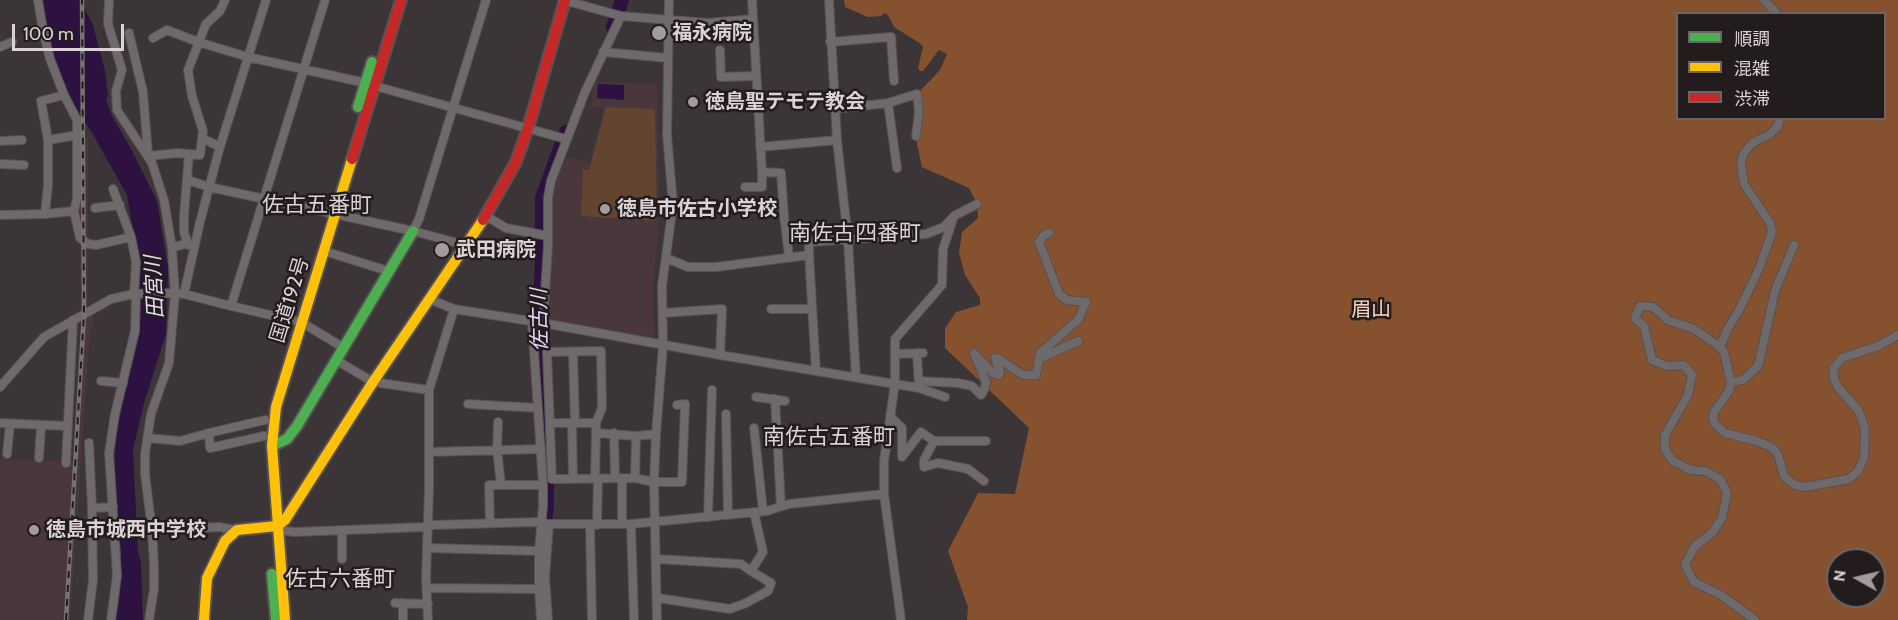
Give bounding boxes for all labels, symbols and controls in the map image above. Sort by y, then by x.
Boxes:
scale bar [15,12,128,50]
legend [1676,12,1886,120]
place label: 福永病院 [672,21,752,45]
text: 100 m [23,23,74,45]
marker: 福永病院 [650,24,668,42]
text: 順調 [1734,28,1770,50]
text: 混雑 [1734,58,1770,80]
text: 渋滞 [1734,88,1770,110]
place label: 徳島聖テモテ教会 [705,90,865,114]
marker: 徳島聖テモテ教会 [686,95,700,109]
district label: 佐古五番町 [262,193,372,219]
place label: 徳島市佐古小学校 [617,197,777,221]
marker: 徳島市佐古小学校 [598,202,612,216]
district label: 南佐古四番町 [789,221,921,247]
place label: 武田病院 [456,238,536,262]
marker: 武田病院 [433,241,451,259]
street label: 国道192号 [266,254,314,346]
water label: 田宮川 [141,255,169,319]
water label: 佐古川 [527,288,553,352]
park label: 眉山 [1351,298,1391,322]
district label: 南佐古五番町 [763,425,895,451]
place label: 徳島市城西中学校 [46,518,206,542]
marker: 徳島市城西中学校 [27,523,41,537]
north arrow [1826,548,1886,608]
district label: 佐古六番町 [285,567,395,593]
text: N [1829,569,1850,583]

